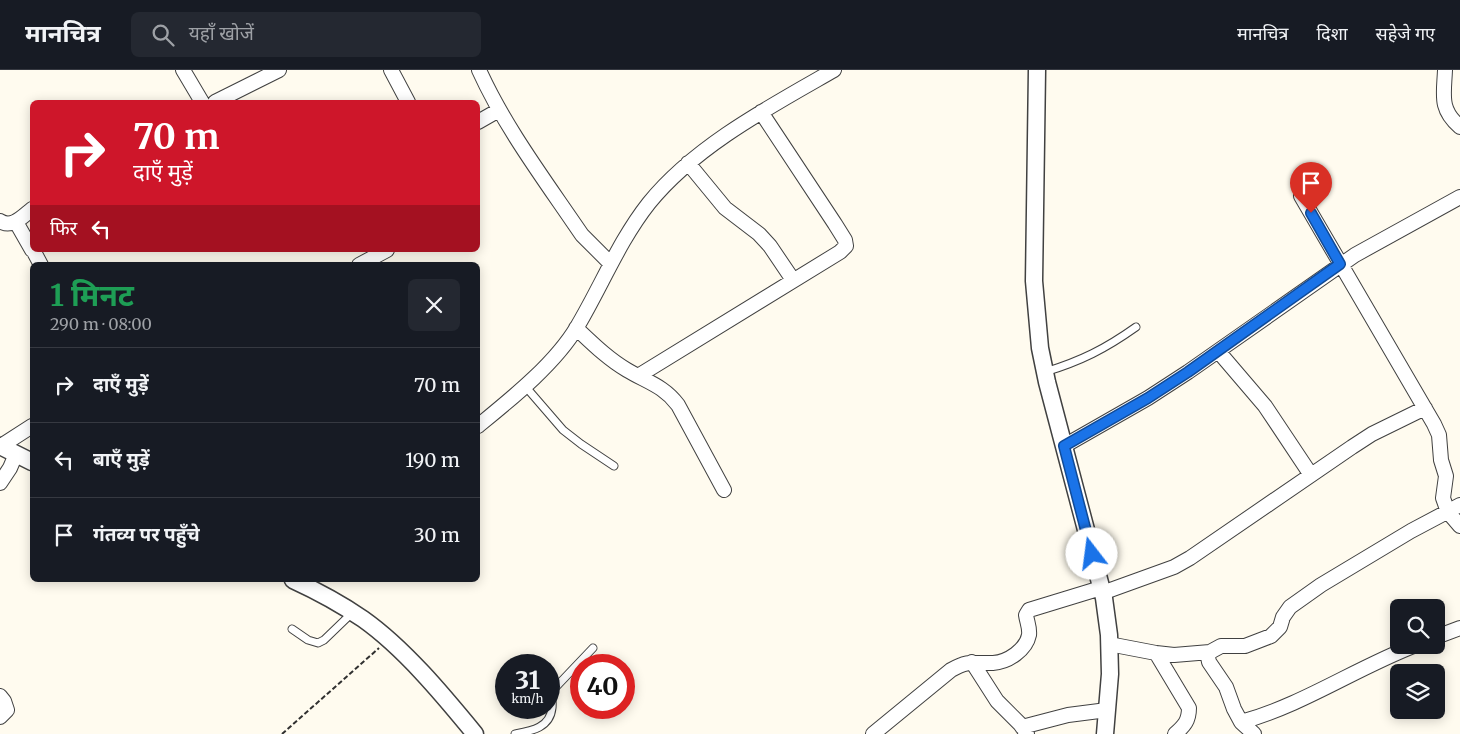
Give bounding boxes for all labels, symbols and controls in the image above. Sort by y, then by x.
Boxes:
search box [131,12,481,57]
text: मानचित्र [25,18,101,49]
icon: search [149,21,177,49]
text: यहाँ खोजें [189,21,254,45]
text: मानचित्र [1237,22,1288,45]
text: दिशा [1316,22,1348,45]
text: सहेजे गए [1376,22,1435,45]
text: 70 m [133,115,220,159]
icon: right [50,120,115,185]
text: दाएँ मुड़ें [133,158,193,186]
pin [1290,162,1332,213]
icon: arrive [1297,169,1325,197]
icon: left [87,215,115,243]
text: फिर [50,216,77,240]
text: 1 मिनट [50,276,134,314]
button: close [408,279,460,331]
text: 290 m · 08:00 [50,314,152,334]
icon: right [50,371,78,399]
text: दाएँ मुड़ें [93,372,149,396]
text: 70 m [414,373,460,397]
icon: left [50,446,78,474]
text: बाएँ मुड़ें [93,447,150,471]
text: 190 m [405,448,460,472]
icon: arrive [50,521,78,549]
text: गंतव्य पर पहुँचे [93,522,200,546]
text: 30 m [414,523,460,547]
position arrow [1065,527,1117,579]
map controls [1390,599,1445,719]
button: search [1390,599,1445,654]
speed limit sign: 40 [570,654,635,719]
text: 31 [515,664,540,696]
button: layers [1390,664,1445,719]
text: km/h [512,691,543,706]

